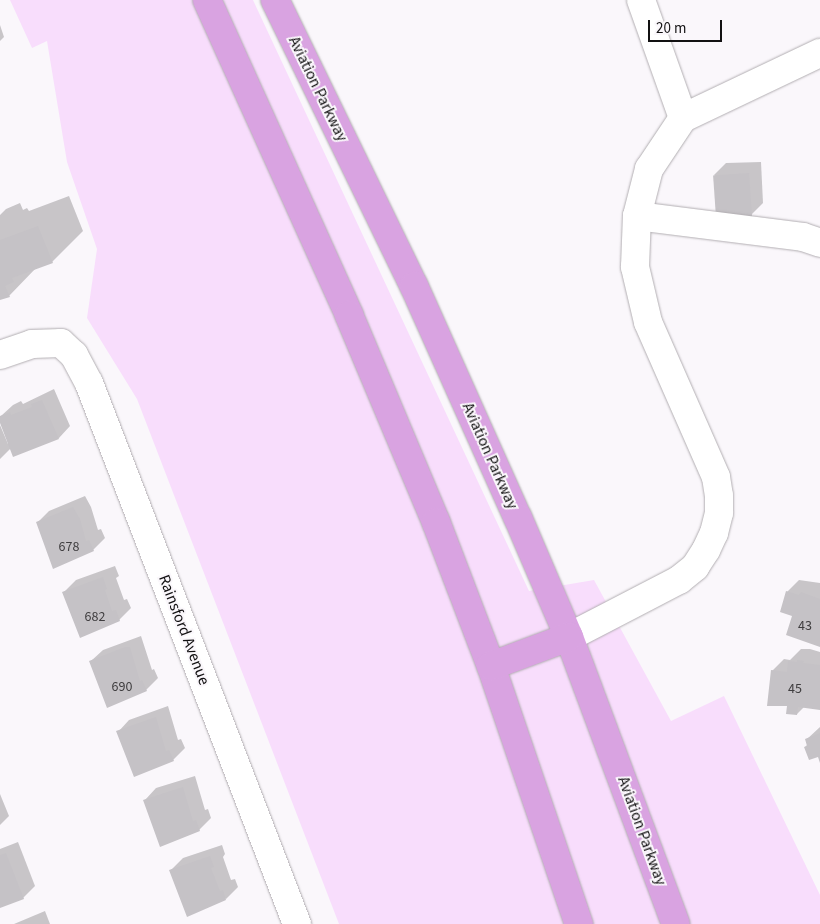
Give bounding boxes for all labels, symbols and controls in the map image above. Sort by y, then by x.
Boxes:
scale bar [650,10,724,42]
text: 20 m [656,18,686,39]
street label: Aviation Parkway [284,33,352,145]
street label: Aviation Parkway [458,400,522,512]
house number: 678 [59,539,79,555]
street label: Rainsford Avenue [154,572,214,688]
house number: 682 [85,609,105,625]
house number: 43 [798,618,812,634]
house number: 690 [112,679,132,695]
house number: 45 [788,681,802,697]
street label: Aviation Parkway [613,774,671,888]

